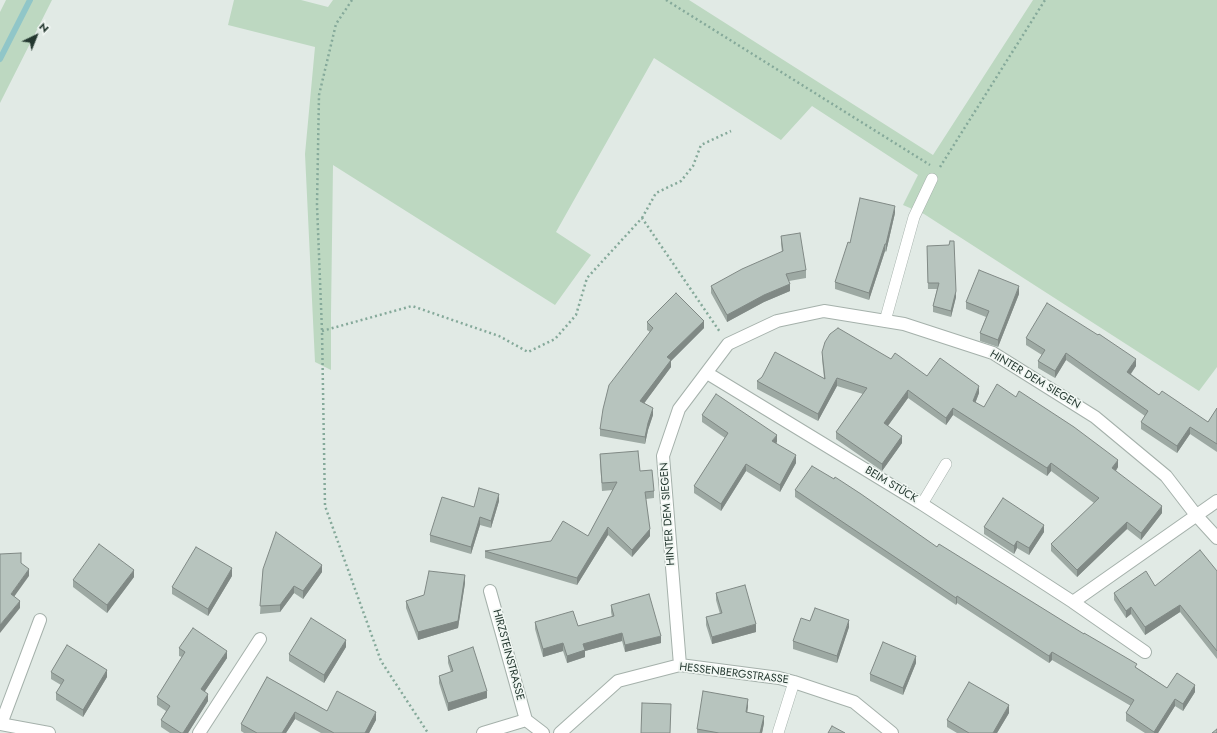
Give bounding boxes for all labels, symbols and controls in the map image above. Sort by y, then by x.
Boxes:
north arrow [16,16,56,56]
text: N [36,18,53,36]
street label: HINTER DEM SIEGEN [987,348,1083,412]
street label: HINTER DEM SIEGEN [658,462,678,566]
street label: BEIM STÜCK [862,464,920,506]
street label: HIRZSTEINSTRASSE [489,608,527,702]
street label: HESSENBERGSTRASSE [679,661,789,687]

